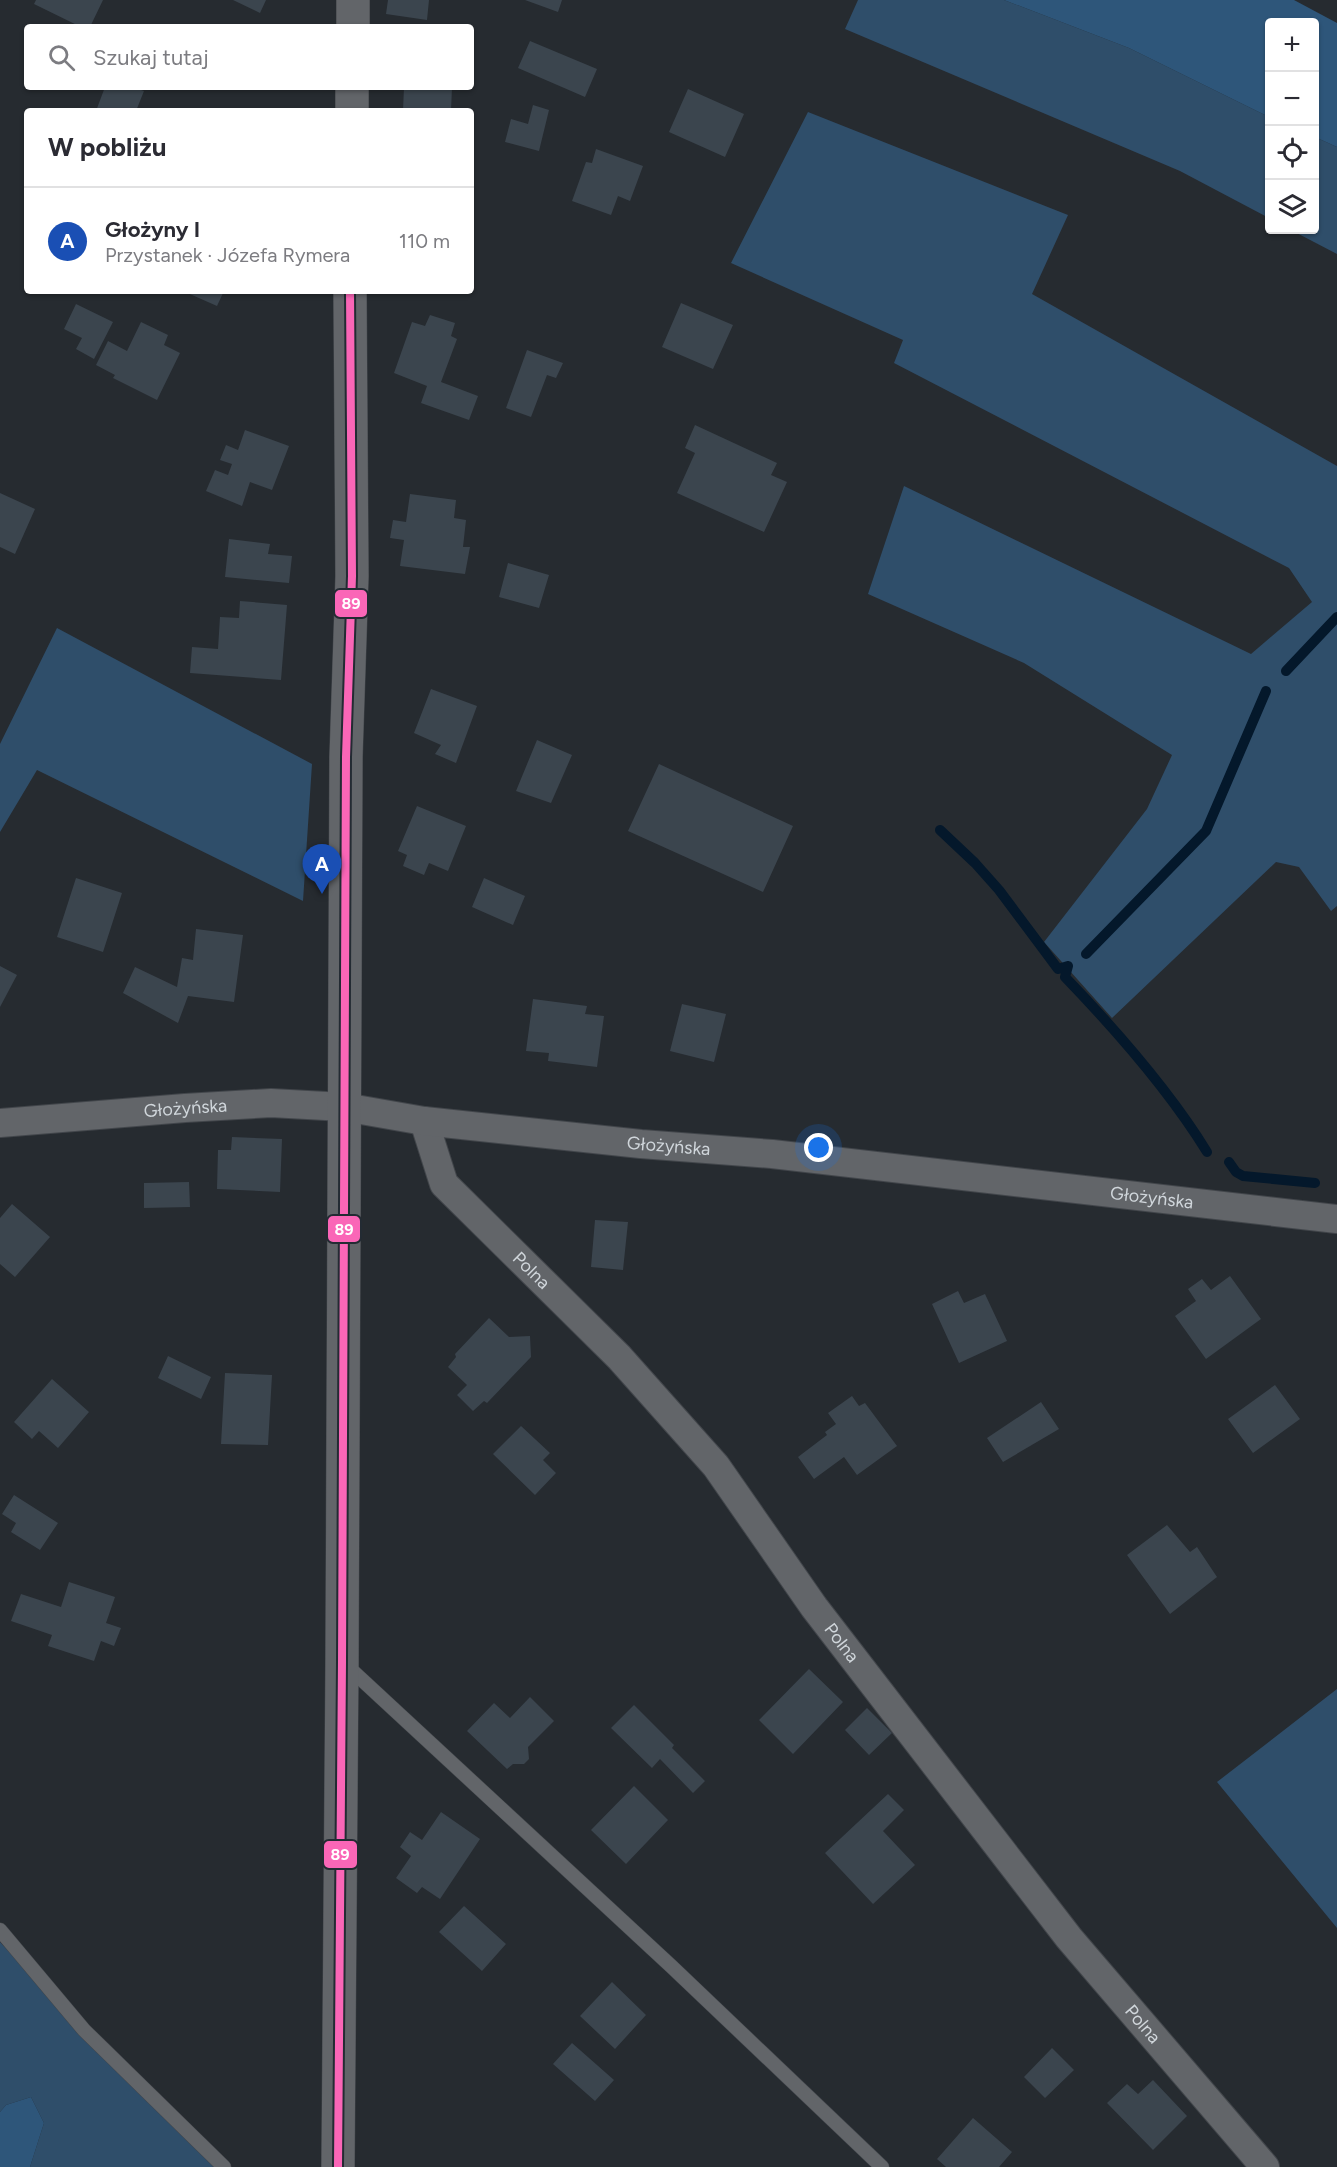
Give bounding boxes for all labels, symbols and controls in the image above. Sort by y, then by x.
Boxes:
map controls [1265,18,1319,234]
button: + [1265,18,1319,72]
search box [24,24,474,90]
icon: search [45,41,78,74]
text: Szukaj tutaj [93,44,209,71]
button: − [1265,72,1319,126]
button: locate [1265,126,1319,180]
text: W pobliżu [48,131,166,163]
button: layers [1265,180,1319,234]
text: Głożyny I [105,216,200,243]
text: A [60,229,75,253]
text: 110 m [399,229,450,253]
text: Przystanek · Józefa Rymera [105,243,350,267]
line badge: 89 [334,589,368,618]
text: 89 [341,594,361,613]
pin: A [302,844,342,894]
street label: Głożyńska [143,1095,228,1122]
street label: Głożyńska [626,1132,711,1160]
your location [804,1133,833,1162]
street label: Głożyńska [1109,1182,1195,1213]
line badge: 89 [327,1215,361,1243]
text: 89 [334,1220,354,1239]
street label: Polna [508,1247,555,1294]
street label: Polna [819,1619,864,1667]
line badge: 89 [323,1840,358,1869]
text: 89 [330,1845,350,1864]
street label: Polna [1120,2000,1165,2048]

